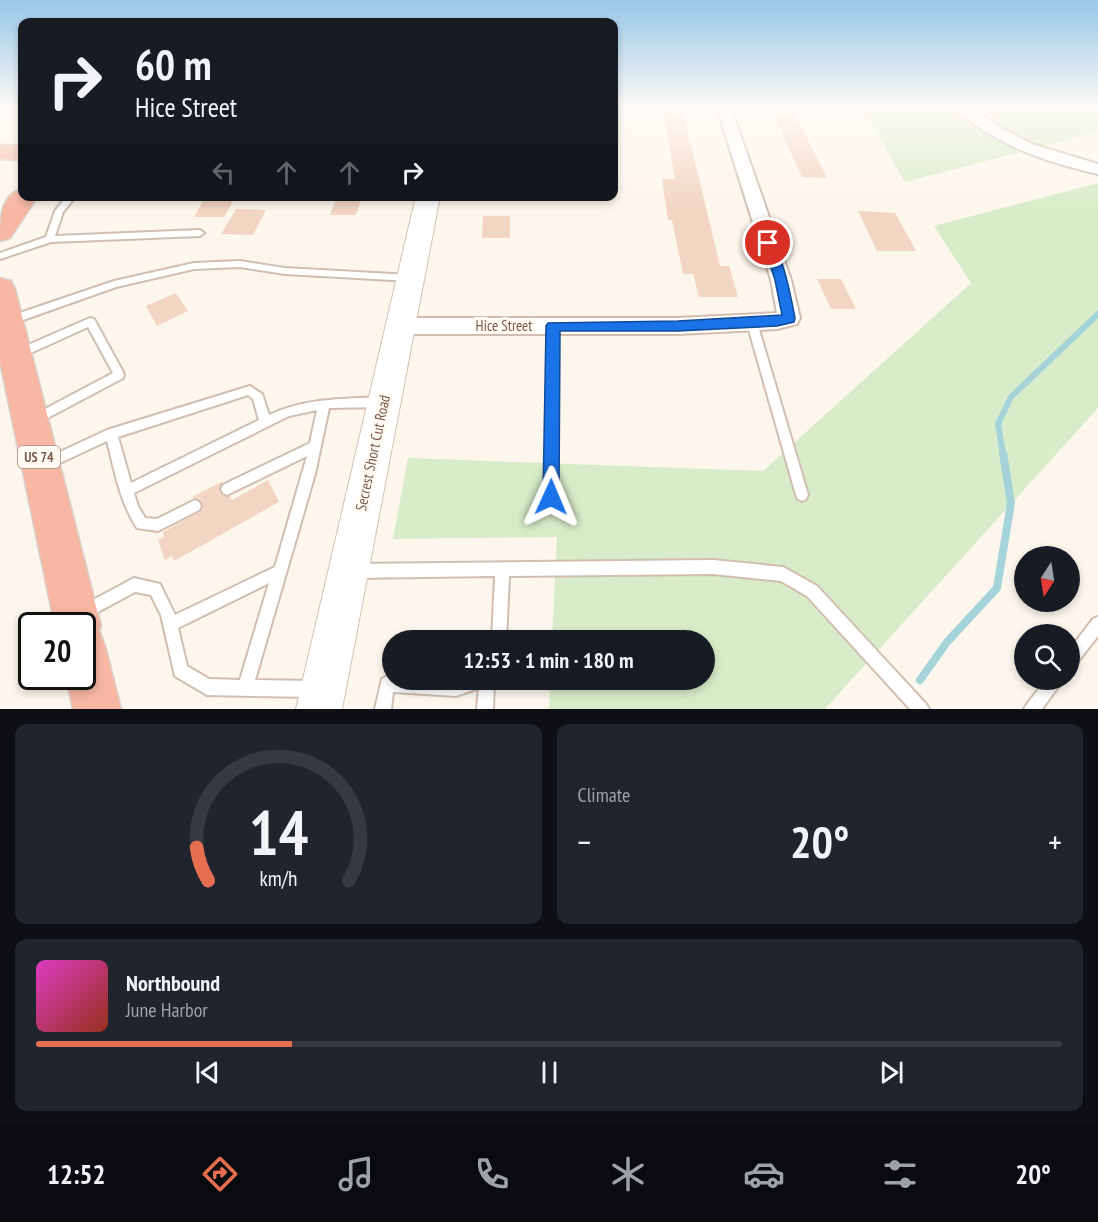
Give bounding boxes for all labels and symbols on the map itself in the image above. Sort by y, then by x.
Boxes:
pin [742,217,793,268]
street label: Hice Street [476,316,532,335]
street label: Secrest Short Cut Road [351,393,394,513]
road number: US 74 [18,446,60,468]
position arrow [519,465,583,529]
north arrow [1014,546,1080,612]
speed limit sign: 20 [18,612,96,690]

